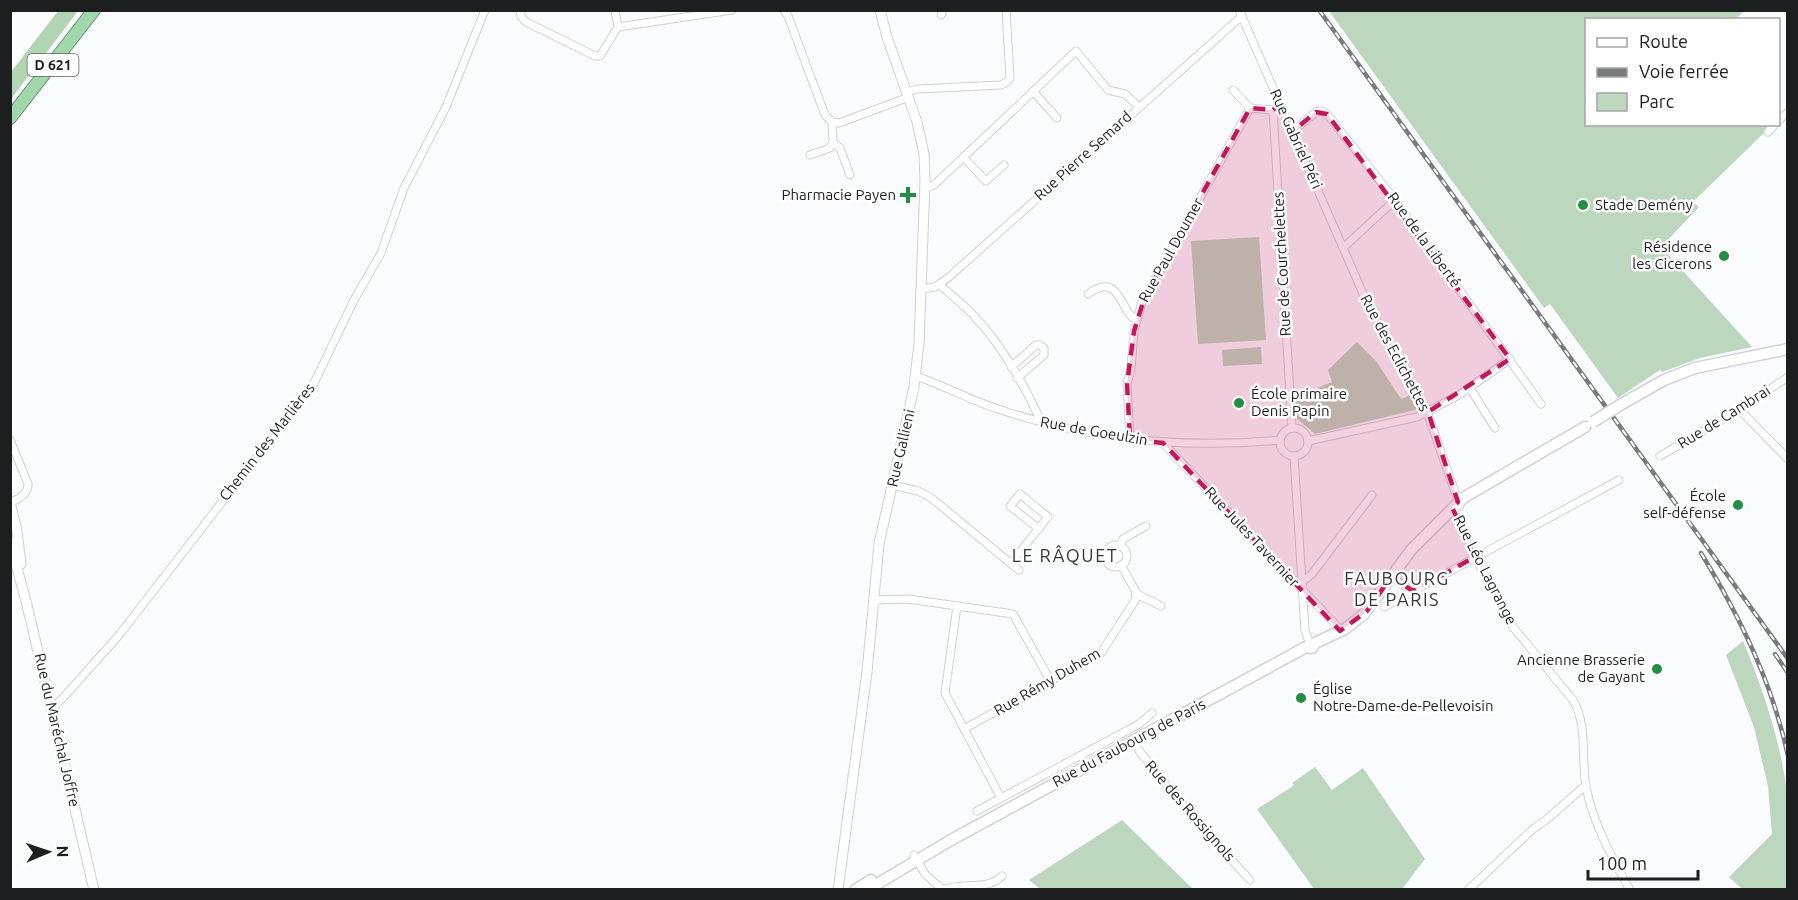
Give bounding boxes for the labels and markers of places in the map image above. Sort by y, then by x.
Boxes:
place label: Pharmacie Payen [782,186,896,203]
marker: Pharmacie Payen [901,188,915,202]
place label: Stade Demény [1595,196,1693,213]
marker: Stade Demény [1576,198,1590,212]
place label: Résidence les Cicerons [1632,238,1712,272]
marker: Résidence les Cicerons [1717,249,1731,263]
place label: École primaire Denis Papin [1251,385,1347,419]
marker: École primaire Denis Papin [1232,396,1246,410]
place label: École self-défense [1643,487,1726,521]
marker: École self-défense [1731,498,1745,512]
place label: Ancienne Brasserie de Gayant [1517,651,1645,685]
marker: Ancienne Brasserie de Gayant [1650,662,1664,676]
place label: Église Notre-Dame-de-Pellevoisin [1313,680,1493,714]
marker: Église Notre-Dame-de-Pellevoisin [1294,691,1308,705]

